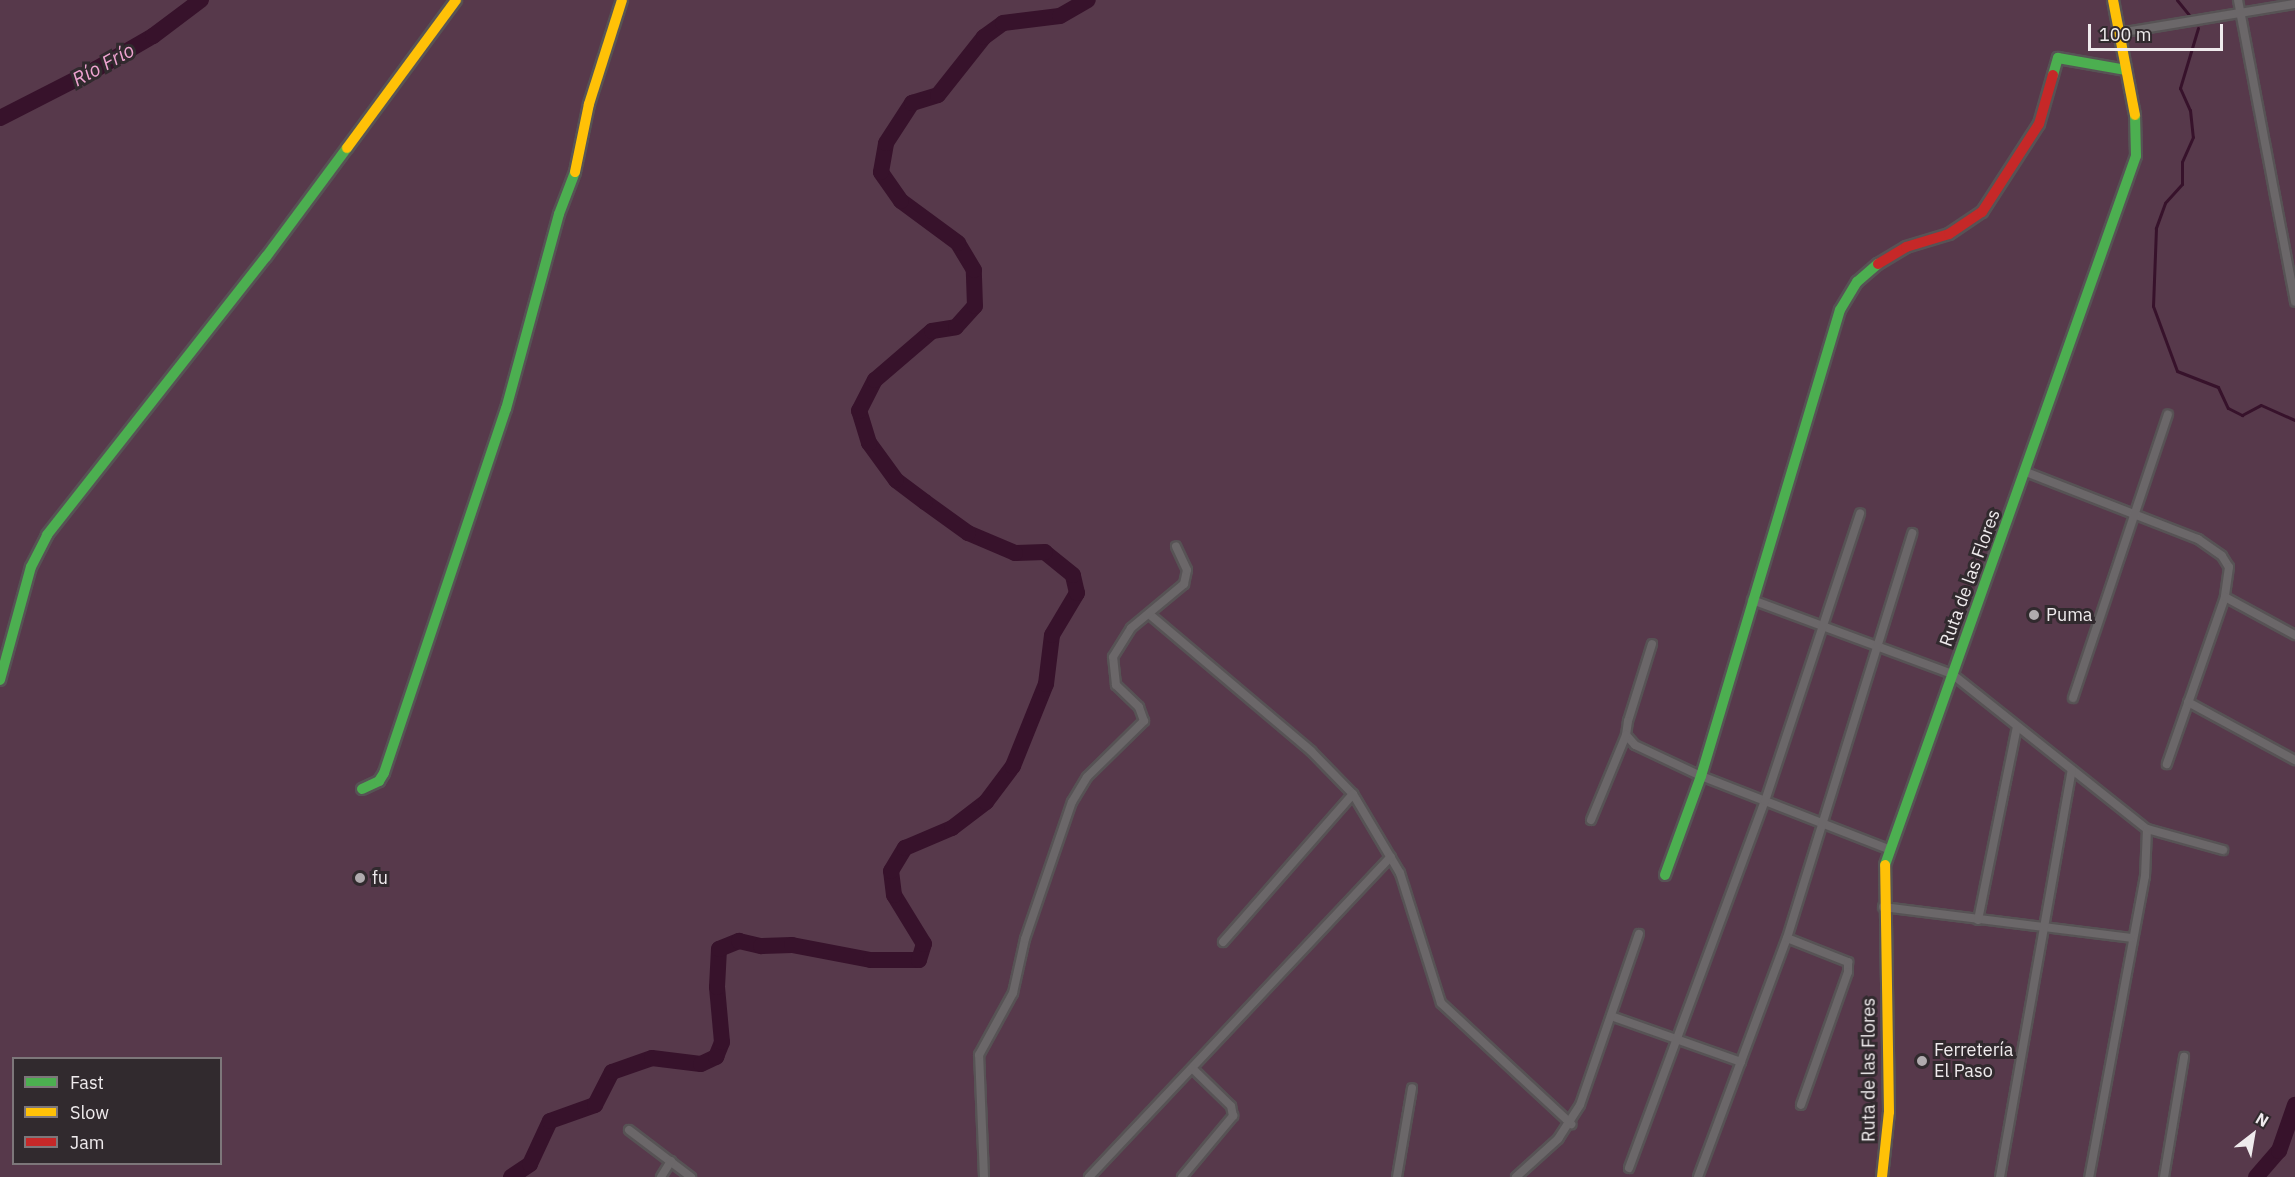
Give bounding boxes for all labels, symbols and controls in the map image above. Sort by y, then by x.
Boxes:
scale bar [2091,12,2226,50]
text: 100 m [2099,23,2151,46]
water label: Río Frío [68,37,138,91]
street label: Ruta de las Flores [1935,507,2005,649]
place label: Puma [2046,604,2092,626]
marker: Puma [2027,608,2041,622]
place label: fu [372,867,388,889]
marker: fu [353,871,367,885]
street label: Ruta de las Flores [1858,998,1880,1142]
place label: Ferretería El Paso [1934,1040,2013,1082]
marker: Ferretería El Paso [1915,1054,1929,1068]
legend [12,1057,222,1165]
text: Fast [70,1071,104,1094]
text: Slow [70,1101,109,1124]
north arrow [2223,1105,2283,1165]
text: N [2252,1108,2272,1131]
text: Jam [70,1131,105,1154]

